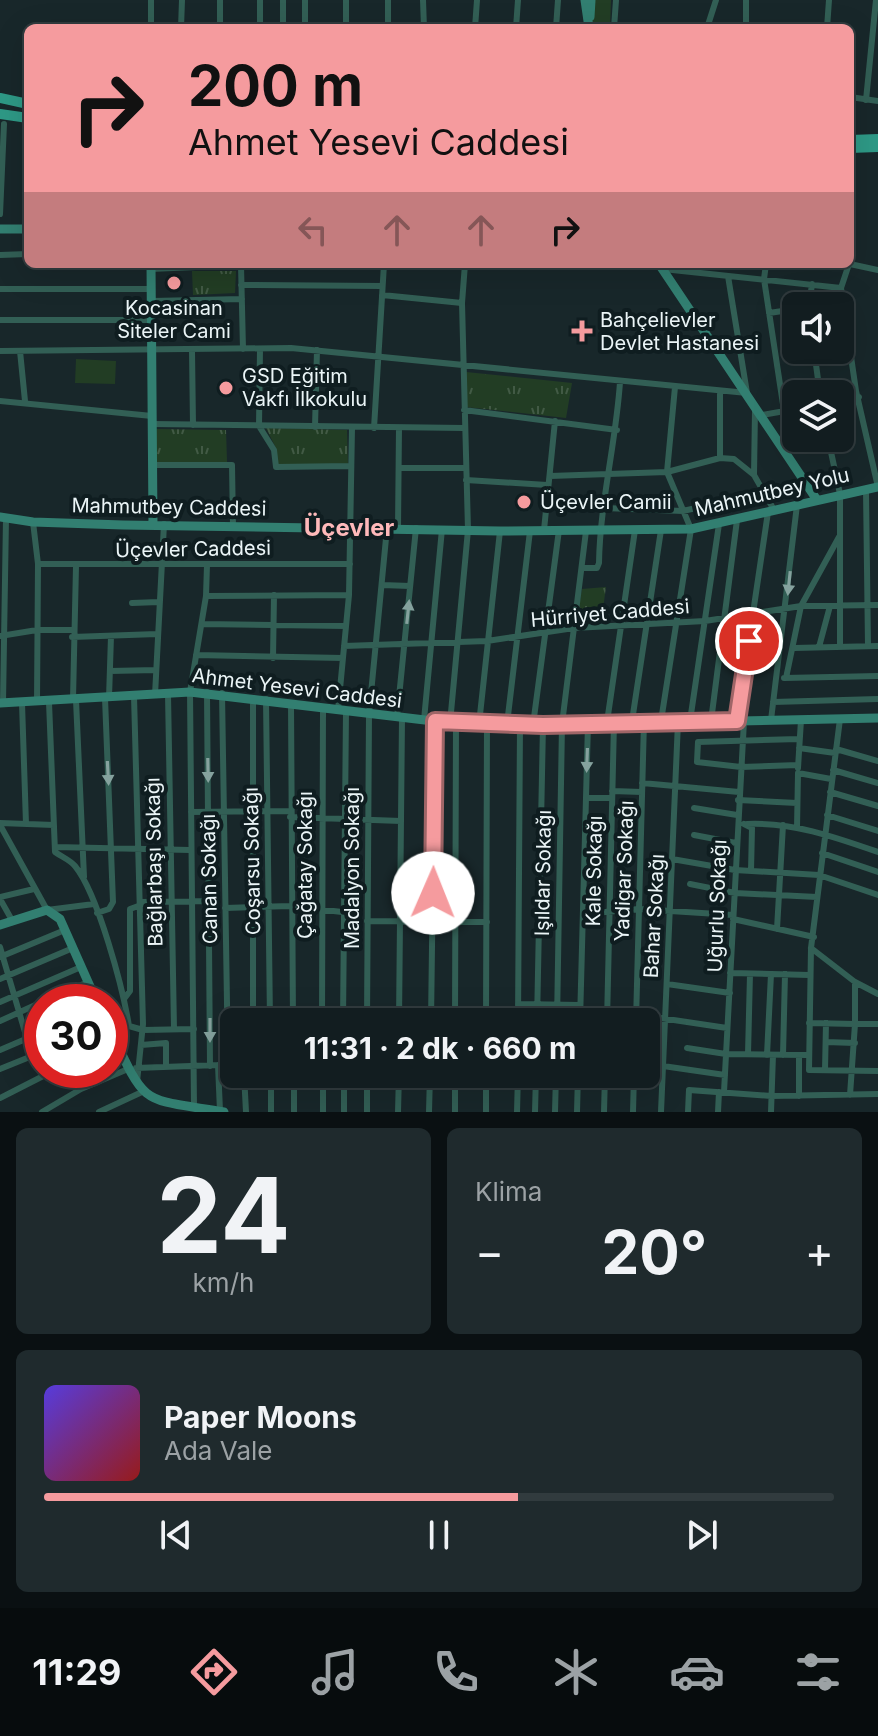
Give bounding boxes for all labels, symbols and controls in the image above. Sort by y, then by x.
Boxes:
text: 200 m [188,52,363,120]
icon: right [56,56,160,160]
text: Ahmet Yesevi Caddesi [188,120,569,164]
icon: left [291,208,335,252]
icon: ahead [375,208,419,252]
icon: ahead [459,208,503,252]
icon: right [543,208,587,252]
marker: Kocasinan Siteler Cami [165,274,183,292]
map controls [782,292,854,452]
button: sound [782,292,854,364]
place label: Kocasinan Siteler Cami [117,296,231,343]
place label: Bahçelievler Devlet Hastanesi [600,308,759,355]
marker: Bahçelievler Devlet Hastanesi [571,320,593,342]
place label: GSD Eğitim Vakfı İlkokulu [242,364,367,411]
marker: GSD Eğitim Vakfı İlkokulu [217,379,235,397]
button: layers [782,380,854,452]
street label: Mahmutbey Yolu [692,463,852,521]
place label: Üçevler Camii [540,490,672,514]
street label: Mahmutbey Caddesi [71,493,267,521]
marker: Üçevler Camii [515,493,533,511]
district label: Üçevler [304,512,395,542]
street label: Üçevler Caddesi [115,536,271,562]
one-way arrow [782,571,795,596]
street label: Hürriyet Caddesi [530,594,690,632]
one-way arrow [401,599,414,624]
pin [715,607,783,675]
icon: arrive [727,619,771,663]
street label: Ahmet Yesevi Caddesi [191,663,403,713]
one-way arrow [581,748,594,773]
one-way arrow [202,758,214,783]
one-way arrow [102,761,115,786]
street label: Bağlarbaşı Sokağı [141,777,167,947]
street label: Coşarsu Sokağı [239,787,265,935]
street label: Madalyon Sokağı [340,787,364,949]
street label: Çağatay Sokağı [293,791,317,939]
street label: Yadigar Sokağı [610,800,638,942]
street label: Işıldar Sokağı [530,810,556,936]
street label: Canan Sokağı [196,814,222,944]
street label: Kale Sokağı [581,815,607,927]
street label: Uğurlu Sokağı [703,839,731,973]
position arrow [391,851,475,935]
street label: Bahar Sokağı [639,853,669,979]
speed limit sign: 30 [24,984,128,1088]
one-way arrow [204,1018,216,1043]
text: 11:31 · 2 dk · 660 m [304,1030,576,1066]
text: 24 [156,1152,291,1278]
text: Klima [475,1176,542,1207]
text: 20° [602,1216,707,1288]
text: − [475,1225,504,1279]
text: + [805,1225,834,1279]
text: km/h [193,1267,254,1298]
text: Paper Moons [164,1399,357,1435]
text: Ada Vale [164,1435,272,1466]
icon: previous [154,1513,198,1557]
icon: pause [417,1513,461,1557]
icon: next [680,1513,724,1557]
icon: directions [186,1644,242,1700]
icon: music [307,1644,363,1700]
icon: phone [428,1644,484,1700]
icon: climate [548,1644,604,1700]
icon: car [669,1644,725,1700]
icon: filters [790,1644,846,1700]
text: 11:29 [32,1650,121,1694]

